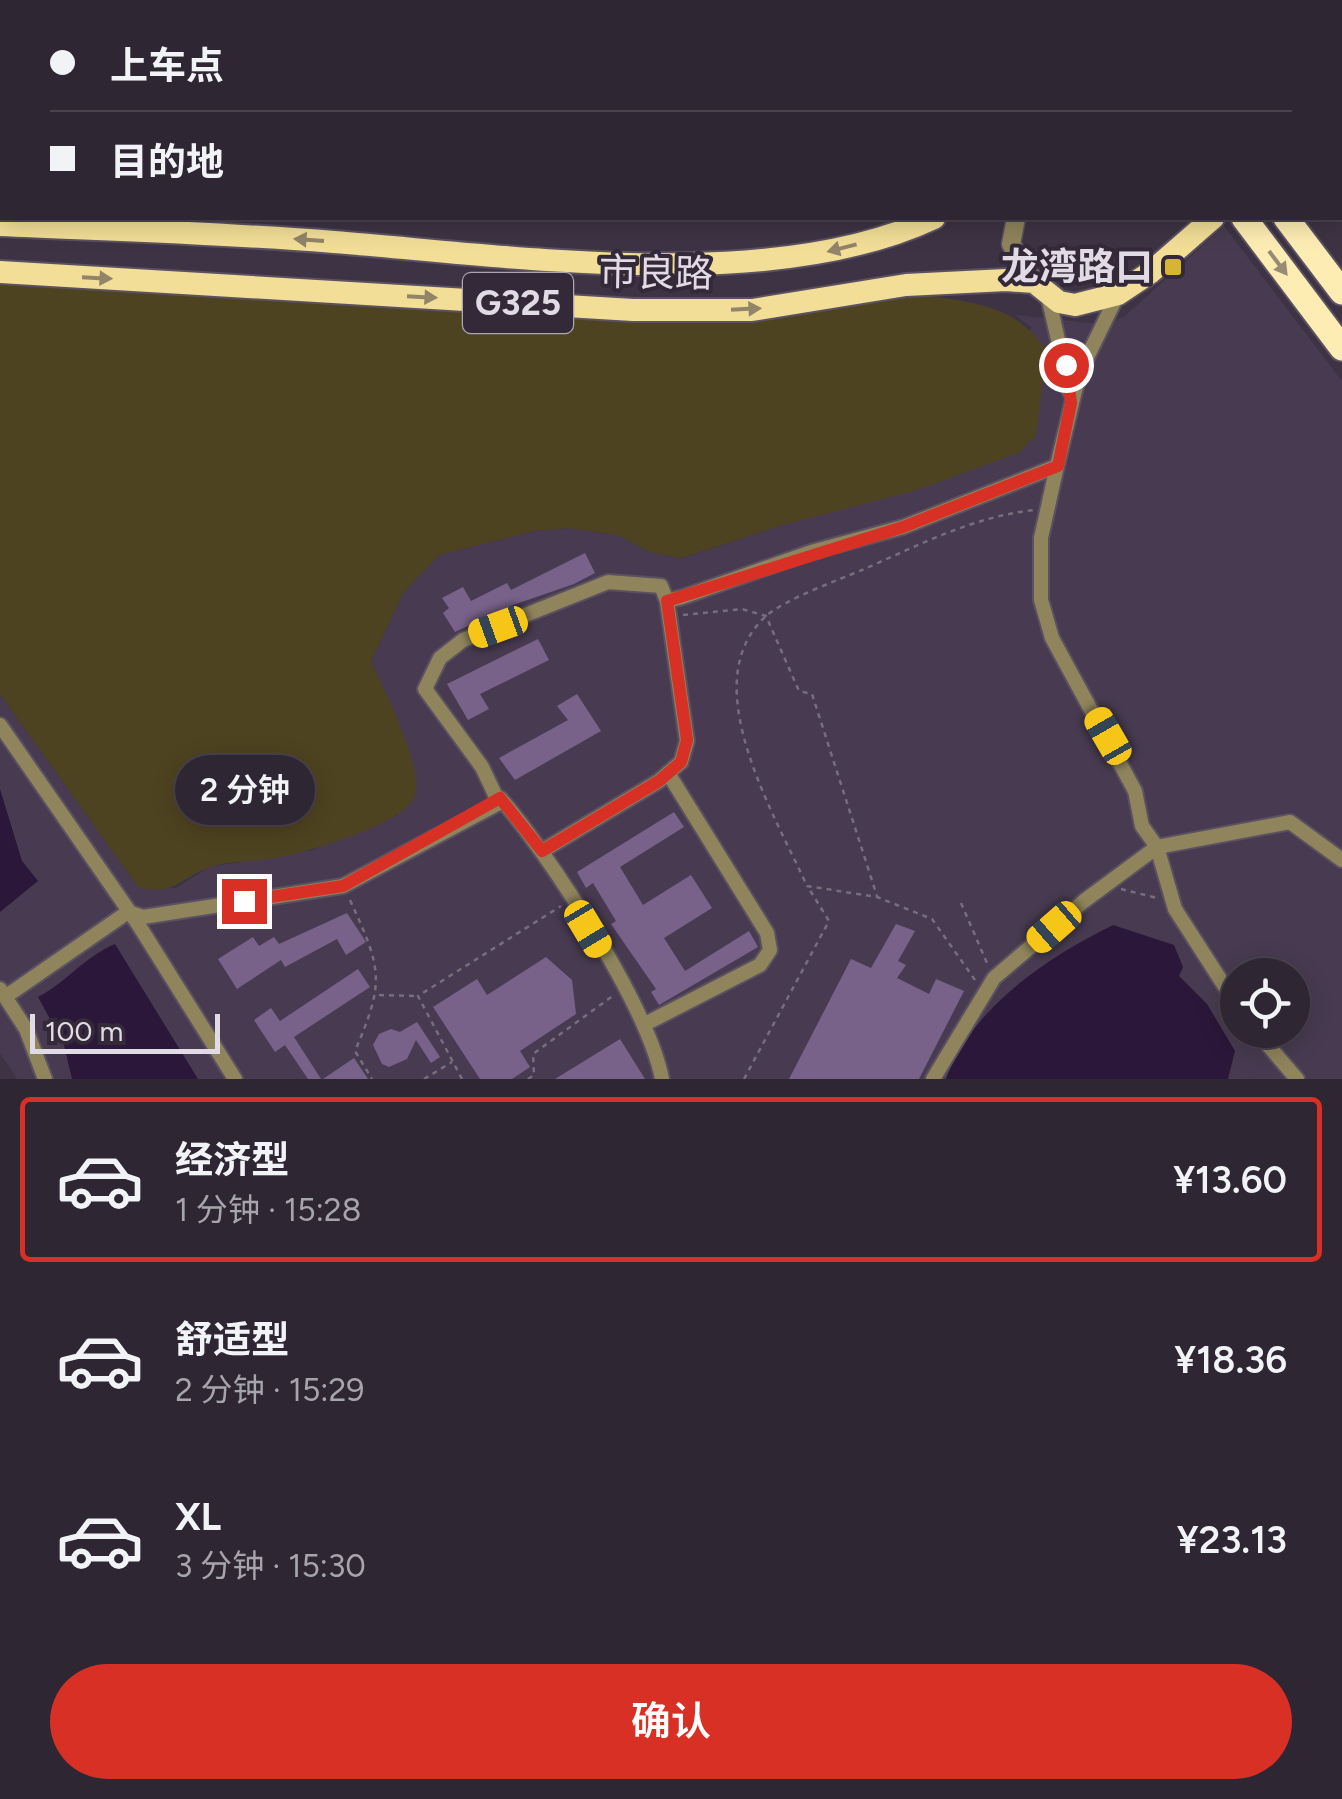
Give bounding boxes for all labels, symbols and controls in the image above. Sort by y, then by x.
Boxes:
text: 上车点 [110,43,224,89]
text: 目的地 [110,139,224,185]
one-way arrow [293,232,325,248]
one-way arrow [826,241,857,256]
place label: 龙湾路口 [1001,244,1153,290]
street label: 市良路 [599,249,713,297]
one-way arrow [1267,250,1287,276]
marker: 龙湾路口 [1162,256,1184,278]
one-way arrow [82,270,114,286]
road number: G325 [463,273,573,333]
one-way arrow [406,289,438,305]
one-way arrow [731,301,763,317]
route start [1044,343,1089,388]
car [465,603,531,651]
car [1080,703,1136,769]
callout: 2 分钟 [174,756,314,826]
text: 2 分钟 [200,771,290,809]
route end [222,879,267,924]
car [560,896,616,962]
car [1022,896,1086,958]
map controls [1220,958,1310,1048]
button: locate [1220,958,1310,1048]
scale bar [30,1009,220,1054]
text: 100 m [45,1014,123,1048]
icon: car [55,1135,145,1225]
text: 经济型 [175,1137,289,1183]
text: ¥13.60 [1173,1157,1287,1203]
text: 1 分钟 · 15:28 [175,1191,361,1229]
icon: car [55,1315,145,1405]
text: 舒适型 [175,1317,289,1363]
text: ¥18.36 [1174,1337,1287,1383]
text: 2 分钟 · 15:29 [175,1371,364,1409]
text: XL [175,1494,221,1540]
icon: car [55,1495,145,1585]
text: ¥23.13 [1177,1517,1287,1563]
text: 3 分钟 · 15:30 [175,1547,366,1585]
button: 确认 [50,1664,1292,1779]

